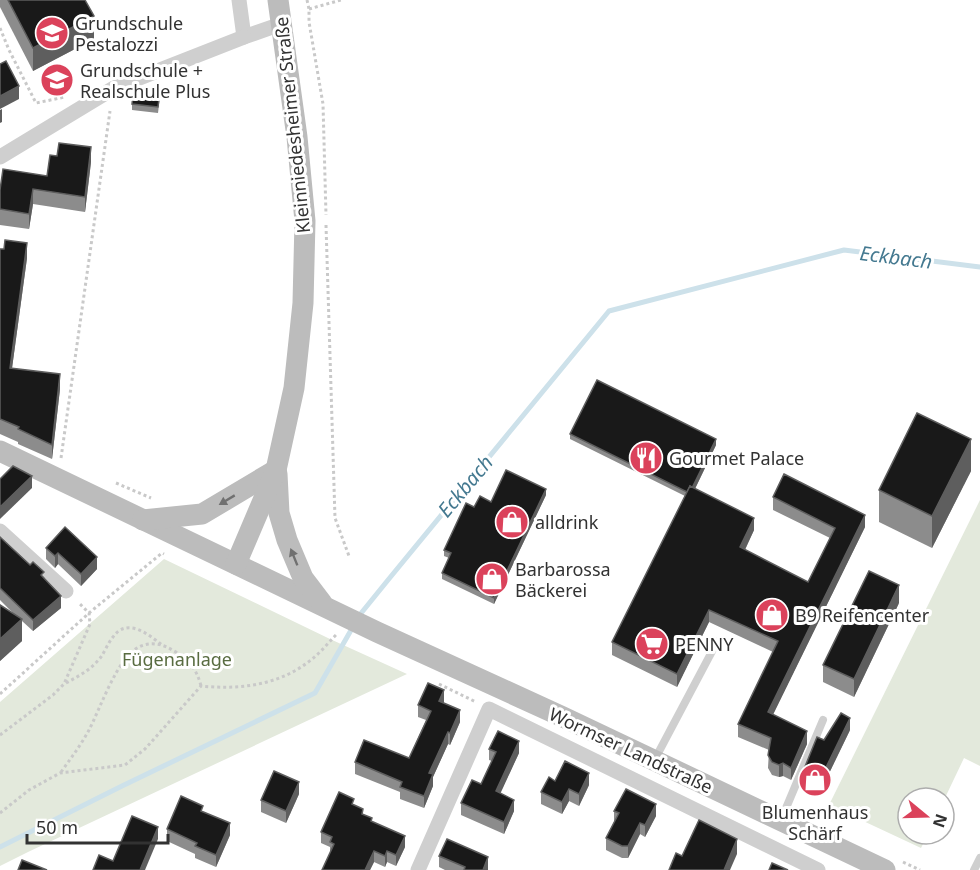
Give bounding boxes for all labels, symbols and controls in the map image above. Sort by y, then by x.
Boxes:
place label: Grundschule Pestalozzi [75,11,183,56]
school or university icon: Grundschule Pestalozzi [34,15,70,51]
street label: Kleinniedesheimer Straße [269,16,315,234]
place label: Grundschule + Realschule Plus [80,58,210,103]
school or university icon: Grundschule + Realschule Plus [39,62,75,98]
water label: Eckbach [858,239,934,275]
restaurant icon: Gourmet Palace [628,440,664,476]
place label: Gourmet Palace [669,446,804,470]
water label: Eckbach [431,449,499,523]
one-way arrow [219,495,235,506]
shop icon: alldrink [494,504,530,540]
place label: alldrink [535,510,599,534]
one-way arrow [289,548,299,566]
place label: Barbarossa Bäckerei [515,557,611,602]
shop icon: Barbarossa Bäckerei [474,561,510,597]
shop icon: B9 Reifencenter [754,597,790,633]
place label: B9 Reifencenter [795,603,930,627]
supermarket icon: PENNY [634,626,670,662]
place label: PENNY [675,632,734,656]
park label: Fügenanlage [122,647,232,671]
street label: Wormser Landstraße [545,702,717,798]
shop icon: Blumenhaus Schärf [797,762,833,798]
north arrow [896,786,956,846]
place label: Blumenhaus Schärf [762,800,868,845]
scale bar [27,807,168,845]
text: N [928,811,953,831]
text: 50 m [36,815,78,839]

